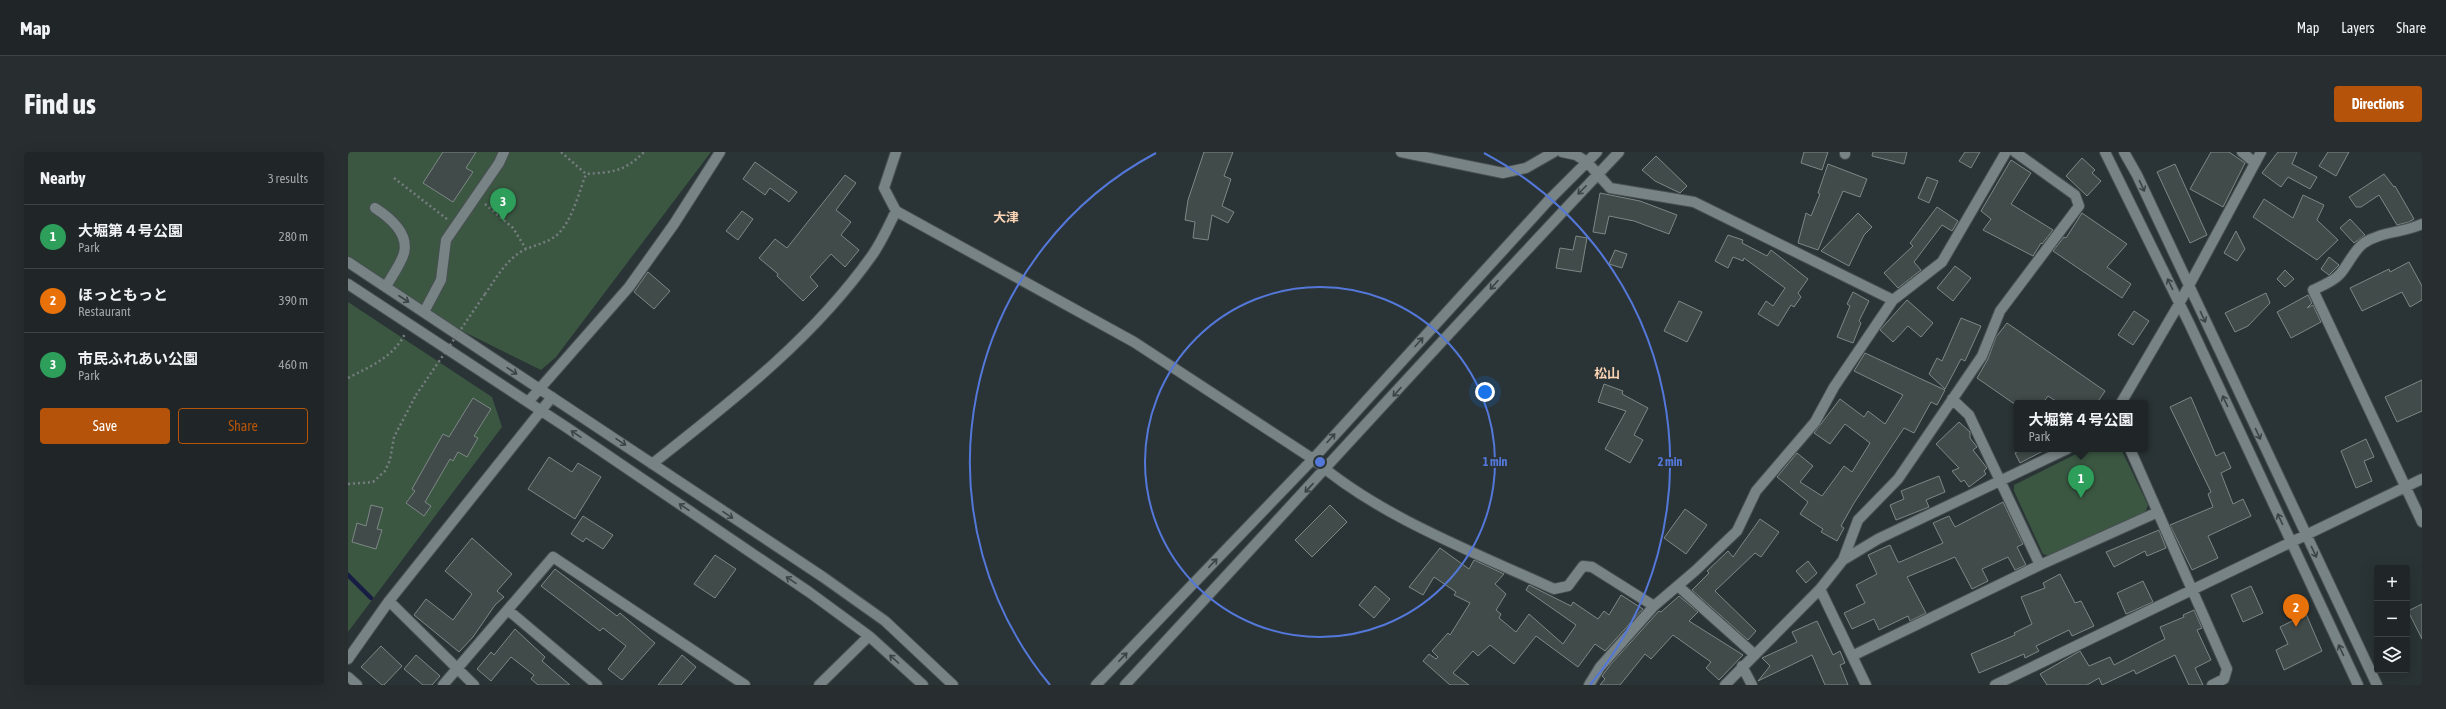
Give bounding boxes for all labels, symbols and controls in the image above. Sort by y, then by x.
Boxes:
text: Map [20,17,51,39]
text: Map [2297,20,2319,36]
text: Layers [2341,20,2374,36]
text: Share [2396,20,2426,36]
button: Directions [2334,86,2422,122]
text: Find us [24,88,96,120]
text: Nearby [40,168,86,188]
text: 3 results [268,171,308,186]
one-way arrow [2139,180,2146,192]
one-way arrow [1577,185,1587,195]
pin: 3 [490,188,516,221]
district label: 大津 [993,210,1019,225]
text: 大堀第４号公園 [78,222,183,239]
text: 1 [50,229,56,244]
text: 280 m [279,229,308,244]
text: Park [78,240,100,255]
one-way arrow [2166,278,2173,290]
one-way arrow [1489,280,1498,290]
text: ほっともっと [78,286,168,303]
text: 2 [50,293,56,308]
text: 390 m [279,293,308,308]
one-way arrow [398,295,409,303]
text: Restaurant [78,304,131,319]
one-way arrow [2200,311,2207,323]
one-way arrow [1415,337,1424,347]
text: 市民ふれあい公園 [78,350,198,367]
text: 3 [50,357,56,372]
text: 460 m [279,357,308,372]
district label: 松山 [1594,366,1620,381]
one-way arrow [506,367,517,375]
text: Park [78,368,100,383]
your location [1475,382,1495,402]
one-way arrow [1392,387,1402,397]
one-way arrow [2221,396,2228,408]
popup [2014,400,2148,452]
button: Save [40,408,170,444]
button: Share [178,408,308,444]
text: 大堀第４号公園 [2028,411,2134,428]
one-way arrow [2255,428,2262,440]
text: Park [2028,429,2050,444]
one-way arrow [571,430,582,438]
one-way arrow [1327,433,1336,443]
one-way arrow [615,438,626,446]
centre of rings [1313,455,1327,469]
text: 1 min [1483,455,1507,469]
text: 2 min [1658,455,1682,469]
pin: 1 [2068,465,2094,498]
one-way arrow [1304,483,1314,493]
one-way arrow [678,503,689,511]
one-way arrow [722,512,734,520]
one-way arrow [2276,513,2283,525]
one-way arrow [2311,546,2318,558]
one-way arrow [1208,558,1218,568]
map controls [2374,565,2410,673]
button: + [2374,565,2410,601]
one-way arrow [786,576,797,584]
pin: 2 [2283,594,2309,627]
button: − [2374,601,2410,637]
button: layers [2374,637,2410,673]
one-way arrow [2337,644,2344,656]
one-way arrow [1118,652,1128,662]
one-way arrow [889,654,899,664]

